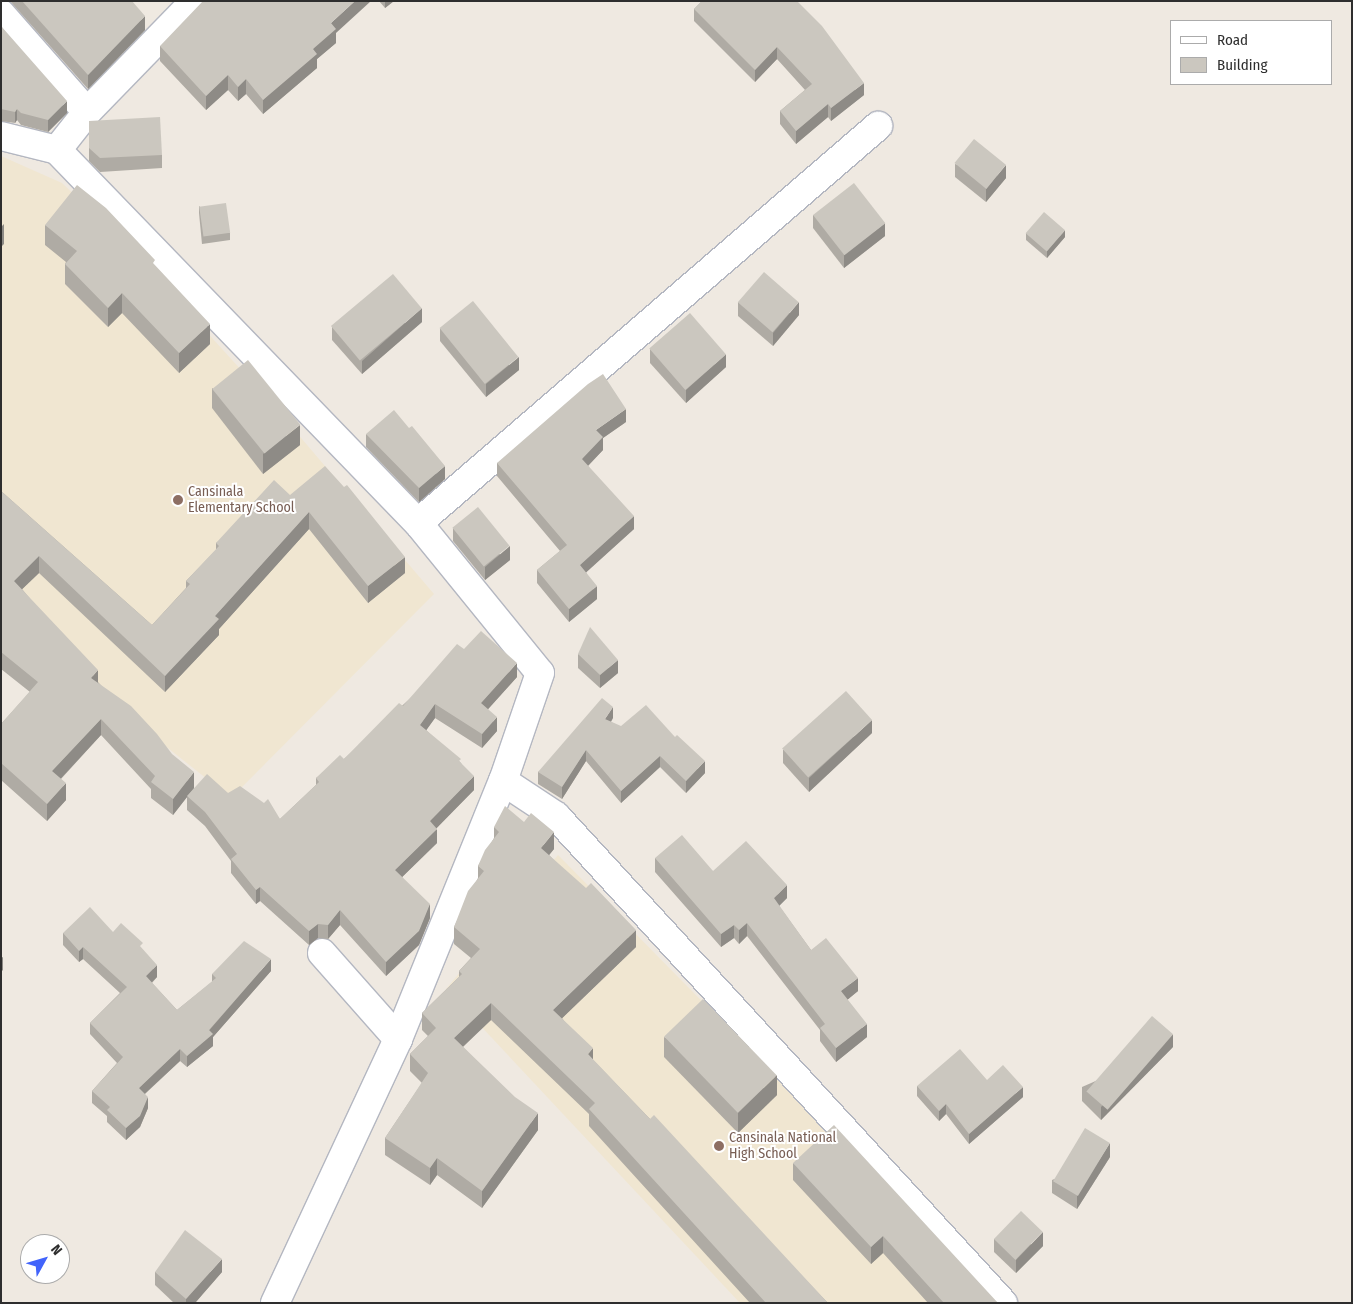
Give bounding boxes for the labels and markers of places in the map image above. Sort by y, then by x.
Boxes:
place label: Cansinala Elementary School [188,484,295,516]
marker: Cansinala Elementary School [172,494,184,506]
place label: Cansinala National High School [729,1130,836,1162]
marker: Cansinala National High School [713,1140,725,1152]

